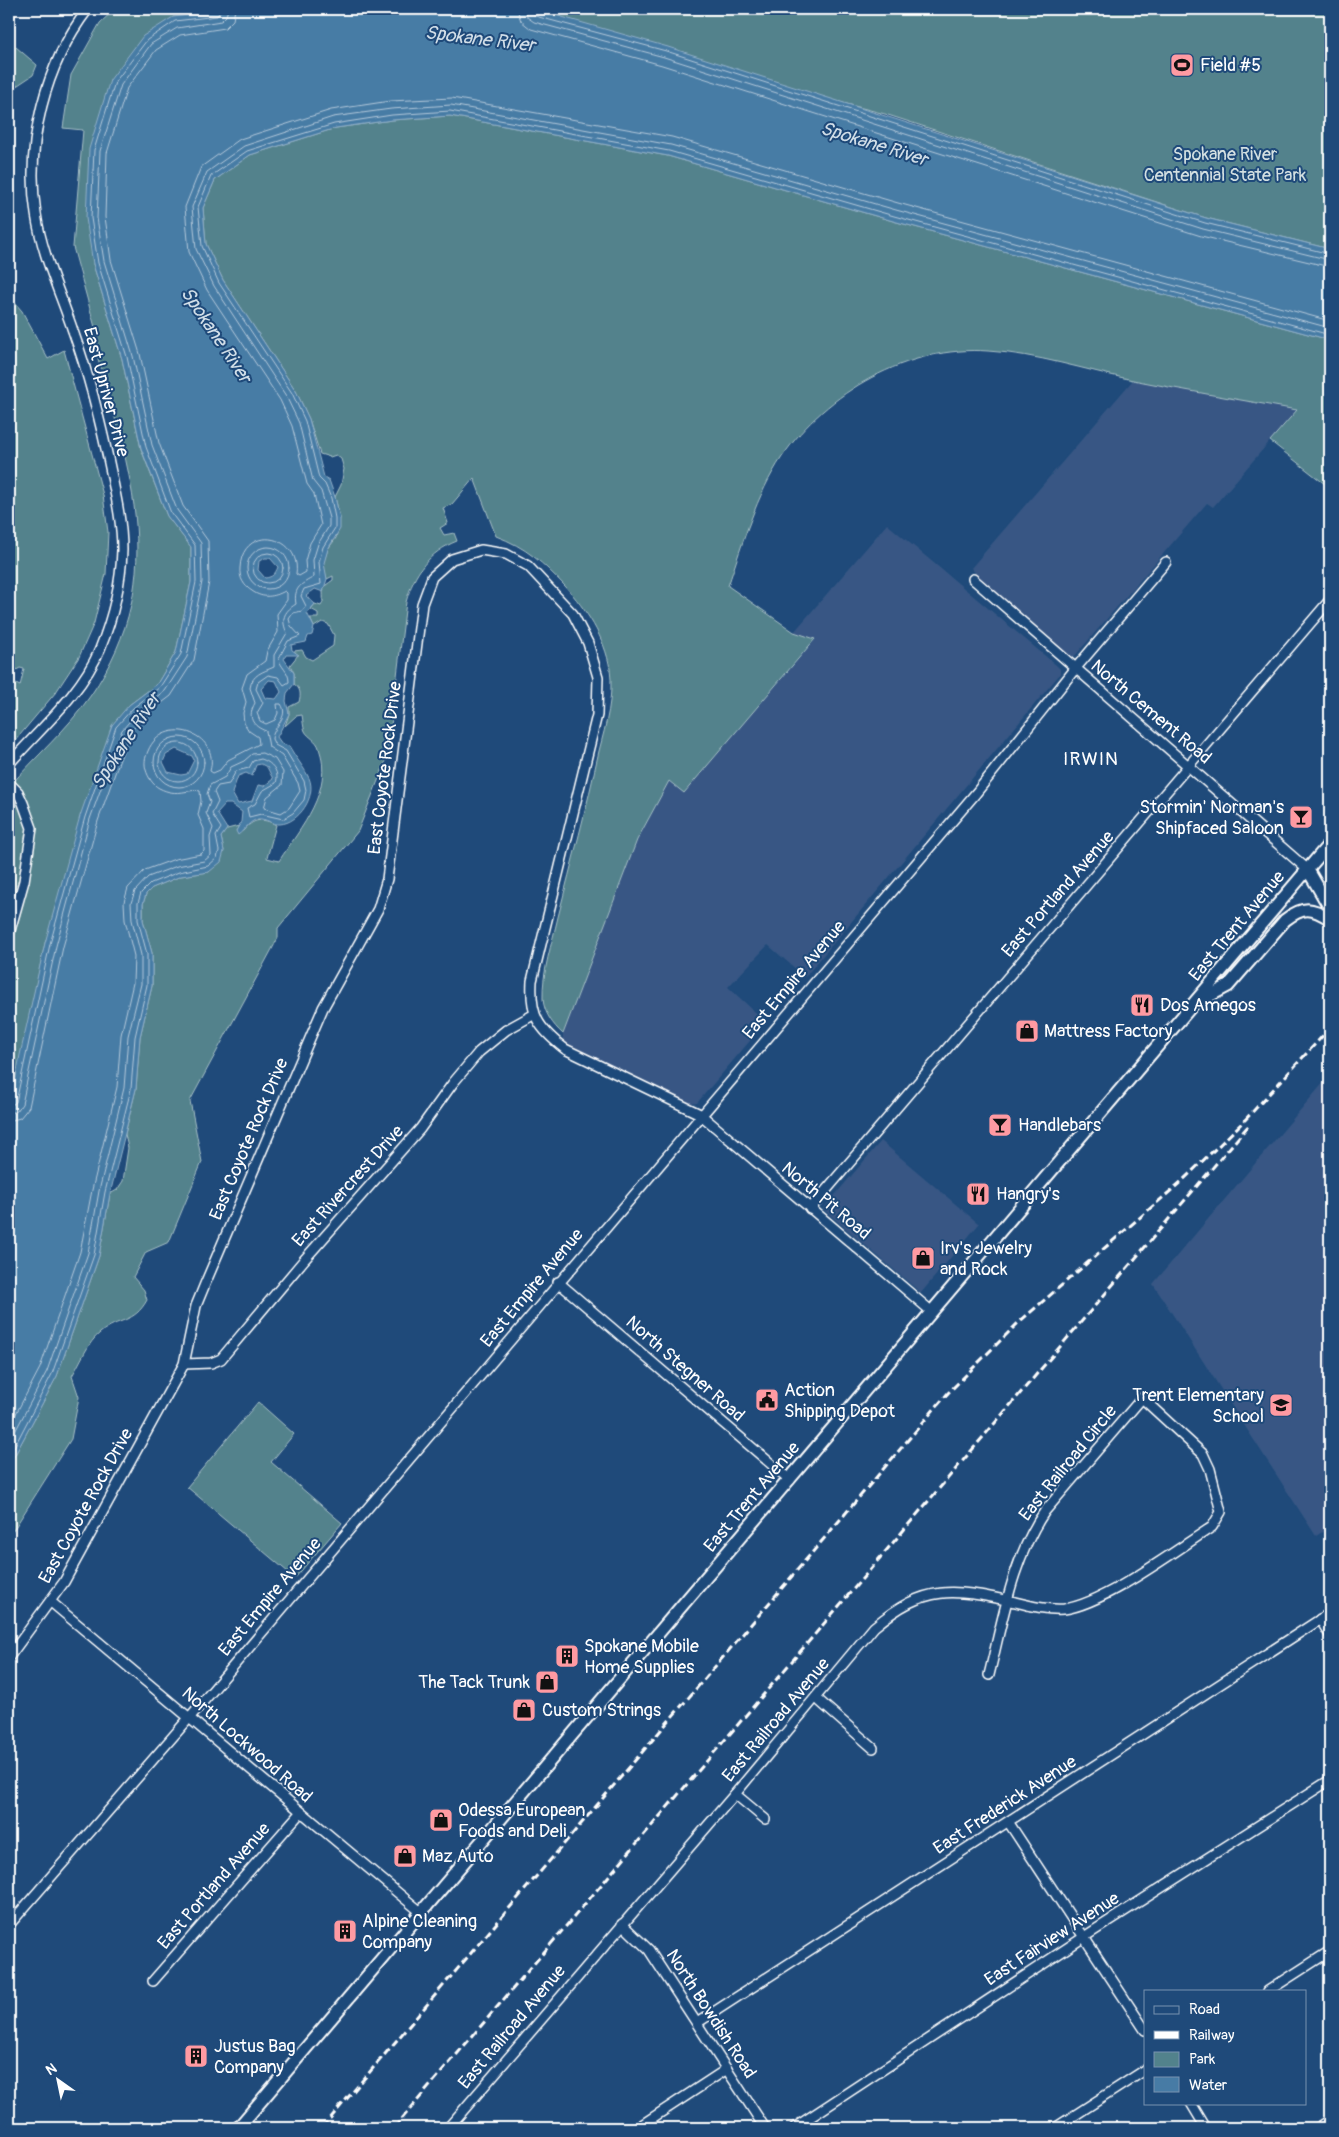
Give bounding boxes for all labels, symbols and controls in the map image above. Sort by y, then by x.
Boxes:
water label: Spokane River [424,20,538,58]
sports icon: Field #5 [1169,52,1195,78]
place label: Field #5 [1200,54,1261,77]
water label: Spokane River [818,116,932,172]
park label: Spokane River Centennial State Park [1144,143,1307,187]
water label: Spokane River [175,283,258,389]
street label: East Upriver Drive [78,325,134,459]
street label: North Cement Road [1086,655,1216,769]
street label: East Coyote Rock Drive [363,680,407,856]
water label: Spokane River [86,686,167,794]
district label: IRWIN [1063,747,1119,771]
place label: Stormin' Norman's Shipfaced Saloon [1140,796,1284,840]
bar icon: Stormin' Norman's Shipfaced Saloon [1288,804,1314,830]
street label: East Portland Avenue [997,826,1119,962]
street label: East Trent Avenue [1184,866,1290,986]
street label: East Empire Avenue [738,916,851,1044]
restaurant icon: Dos Amegos [1129,992,1155,1018]
place label: Dos Amegos [1160,994,1256,1017]
shop icon: Mattress Factory [1014,1018,1040,1044]
place label: Mattress Factory [1044,1020,1173,1043]
street label: East Coyote Rock Drive [204,1054,294,1224]
bar icon: Handlebars [987,1112,1013,1138]
place label: Handlebars [1018,1114,1101,1137]
street label: East Rivercrest Drive [287,1120,409,1252]
street label: North Pit Road [777,1157,875,1245]
restaurant icon: Hangry's [965,1181,991,1207]
place label: Hangry's [996,1183,1060,1206]
street label: East Empire Avenue [476,1224,589,1352]
place label: Irv's Jewelry and Rock [940,1237,1032,1281]
shop icon: Irv's Jewelry and Rock [910,1245,936,1271]
street label: North Stegner Road [621,1311,749,1427]
place label: Action Shipping Depot [784,1379,896,1423]
place label: Trent Elementary School [1132,1384,1264,1428]
public building icon: Action Shipping Depot [754,1387,780,1413]
school or university icon: Trent Elementary School [1268,1392,1294,1418]
street label: East Railroad Circle [1014,1400,1122,1526]
street label: East Coyote Rock Drive [34,1424,138,1588]
street label: East Trent Avenue [699,1437,805,1557]
street label: East Empire Avenue [214,1533,327,1661]
place label: Spokane Mobile Home Supplies [584,1635,699,1679]
building icon: Spokane Mobile Home Supplies [554,1643,580,1669]
street label: East Railroad Avenue [717,1653,835,1787]
shop icon: The Tack Trunk [534,1669,560,1695]
place label: The Tack Trunk [418,1671,530,1694]
street label: North Lockwood Road [177,1682,317,1808]
shop icon: Custom Strings [511,1697,537,1723]
place label: Custom Strings [542,1699,661,1722]
street label: East Frederick Avenue [929,1750,1081,1860]
place label: Odessa European Foods and Deli [458,1799,585,1843]
shop icon: Odessa European Foods and Deli [428,1807,454,1833]
street label: East Portland Avenue [153,1818,275,1954]
shop icon: Maz Auto [392,1843,418,1869]
place label: Maz Auto [422,1845,494,1868]
street label: East Fairview Avenue [980,1887,1124,1991]
place label: Alpine Cleaning Company [362,1910,477,1954]
building icon: Alpine Cleaning Company [332,1918,358,1944]
street label: North Bowdish Road [661,1945,761,2083]
street label: East Railroad Avenue [453,1960,571,2094]
legend [1144,1990,1306,2104]
text: Road [1189,2000,1220,2019]
text: Railway [1189,2026,1235,2045]
place label: Justus Bag Company [214,2035,296,2079]
building icon: Justus Bag Company [183,2043,209,2069]
text: Park [1189,2050,1216,2069]
north arrow [32,2054,82,2104]
text: N [43,2060,60,2079]
text: Water [1189,2076,1228,2095]

